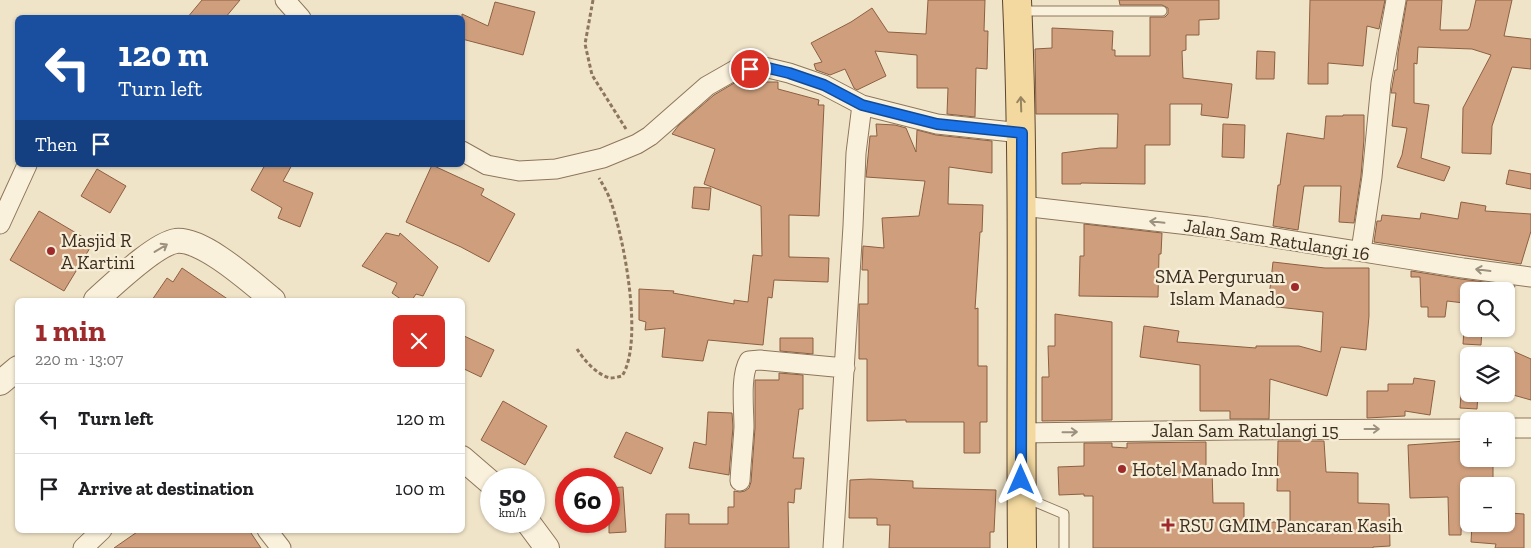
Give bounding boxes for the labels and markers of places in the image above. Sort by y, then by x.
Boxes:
pin [729,48,771,90]
place label: Masjid R A Kartini [61,229,135,274]
marker: Masjid R A Kartini [45,245,57,257]
place label: SMA Perguruan Islam Manado [1155,265,1285,310]
marker: SMA Perguruan Islam Manado [1289,281,1301,293]
place label: Hotel Manado Inn [1132,458,1279,481]
marker: Hotel Manado Inn [1116,463,1128,475]
place label: RSU GMIM Pancaran Kasih [1179,514,1403,537]
marker: RSU GMIM Pancaran Kasih [1161,518,1175,532]

